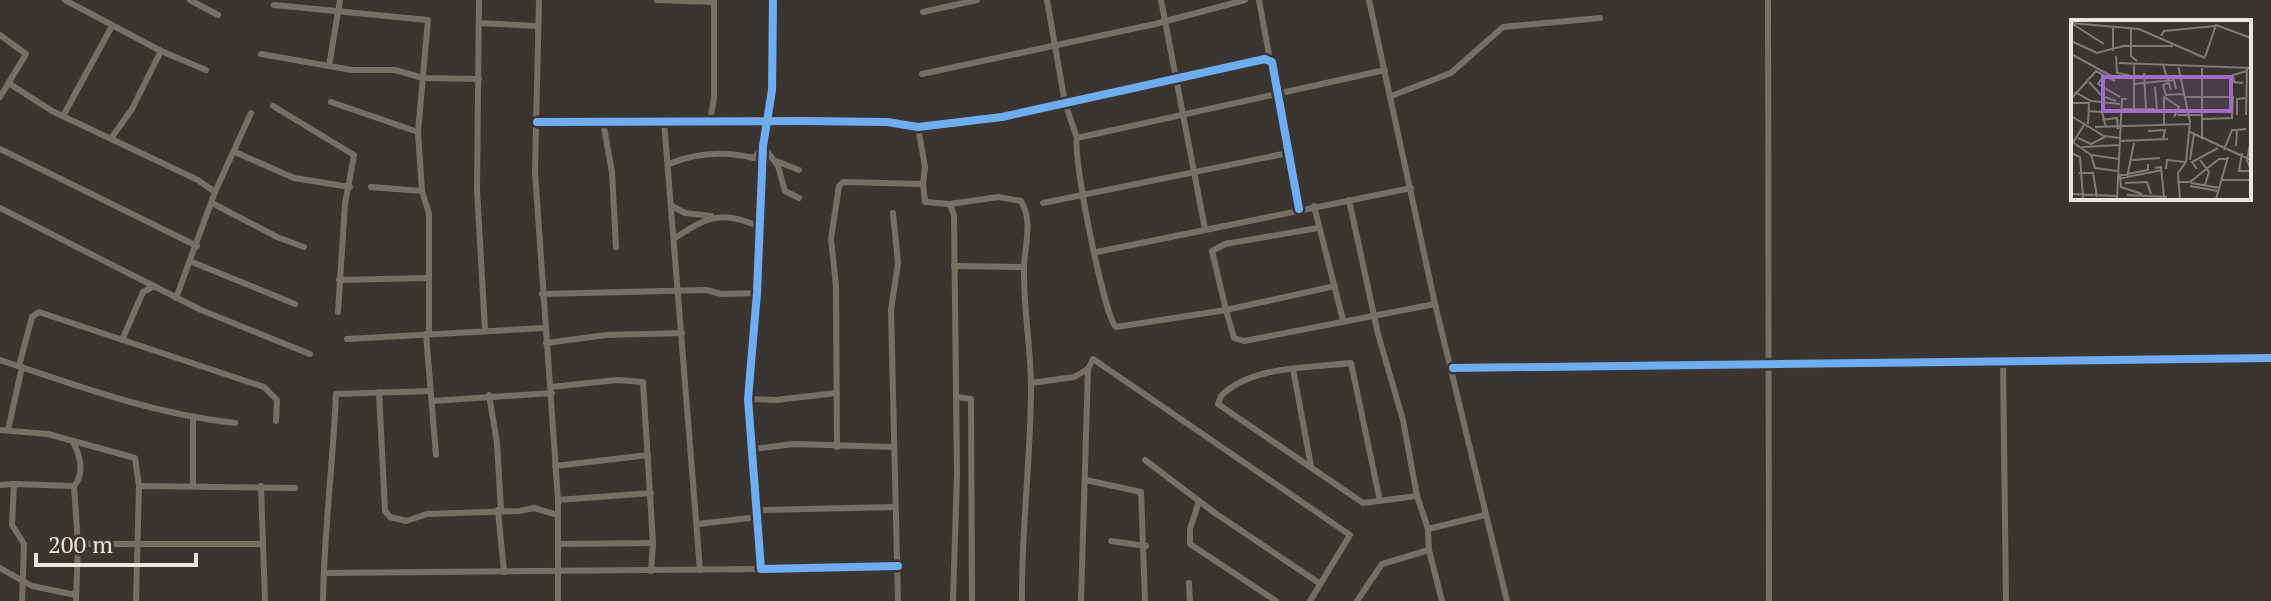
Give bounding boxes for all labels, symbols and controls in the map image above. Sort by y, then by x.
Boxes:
inset map [2071,20,2251,200]
scale bar [36,517,196,567]
text: 200 m [48,528,113,560]

